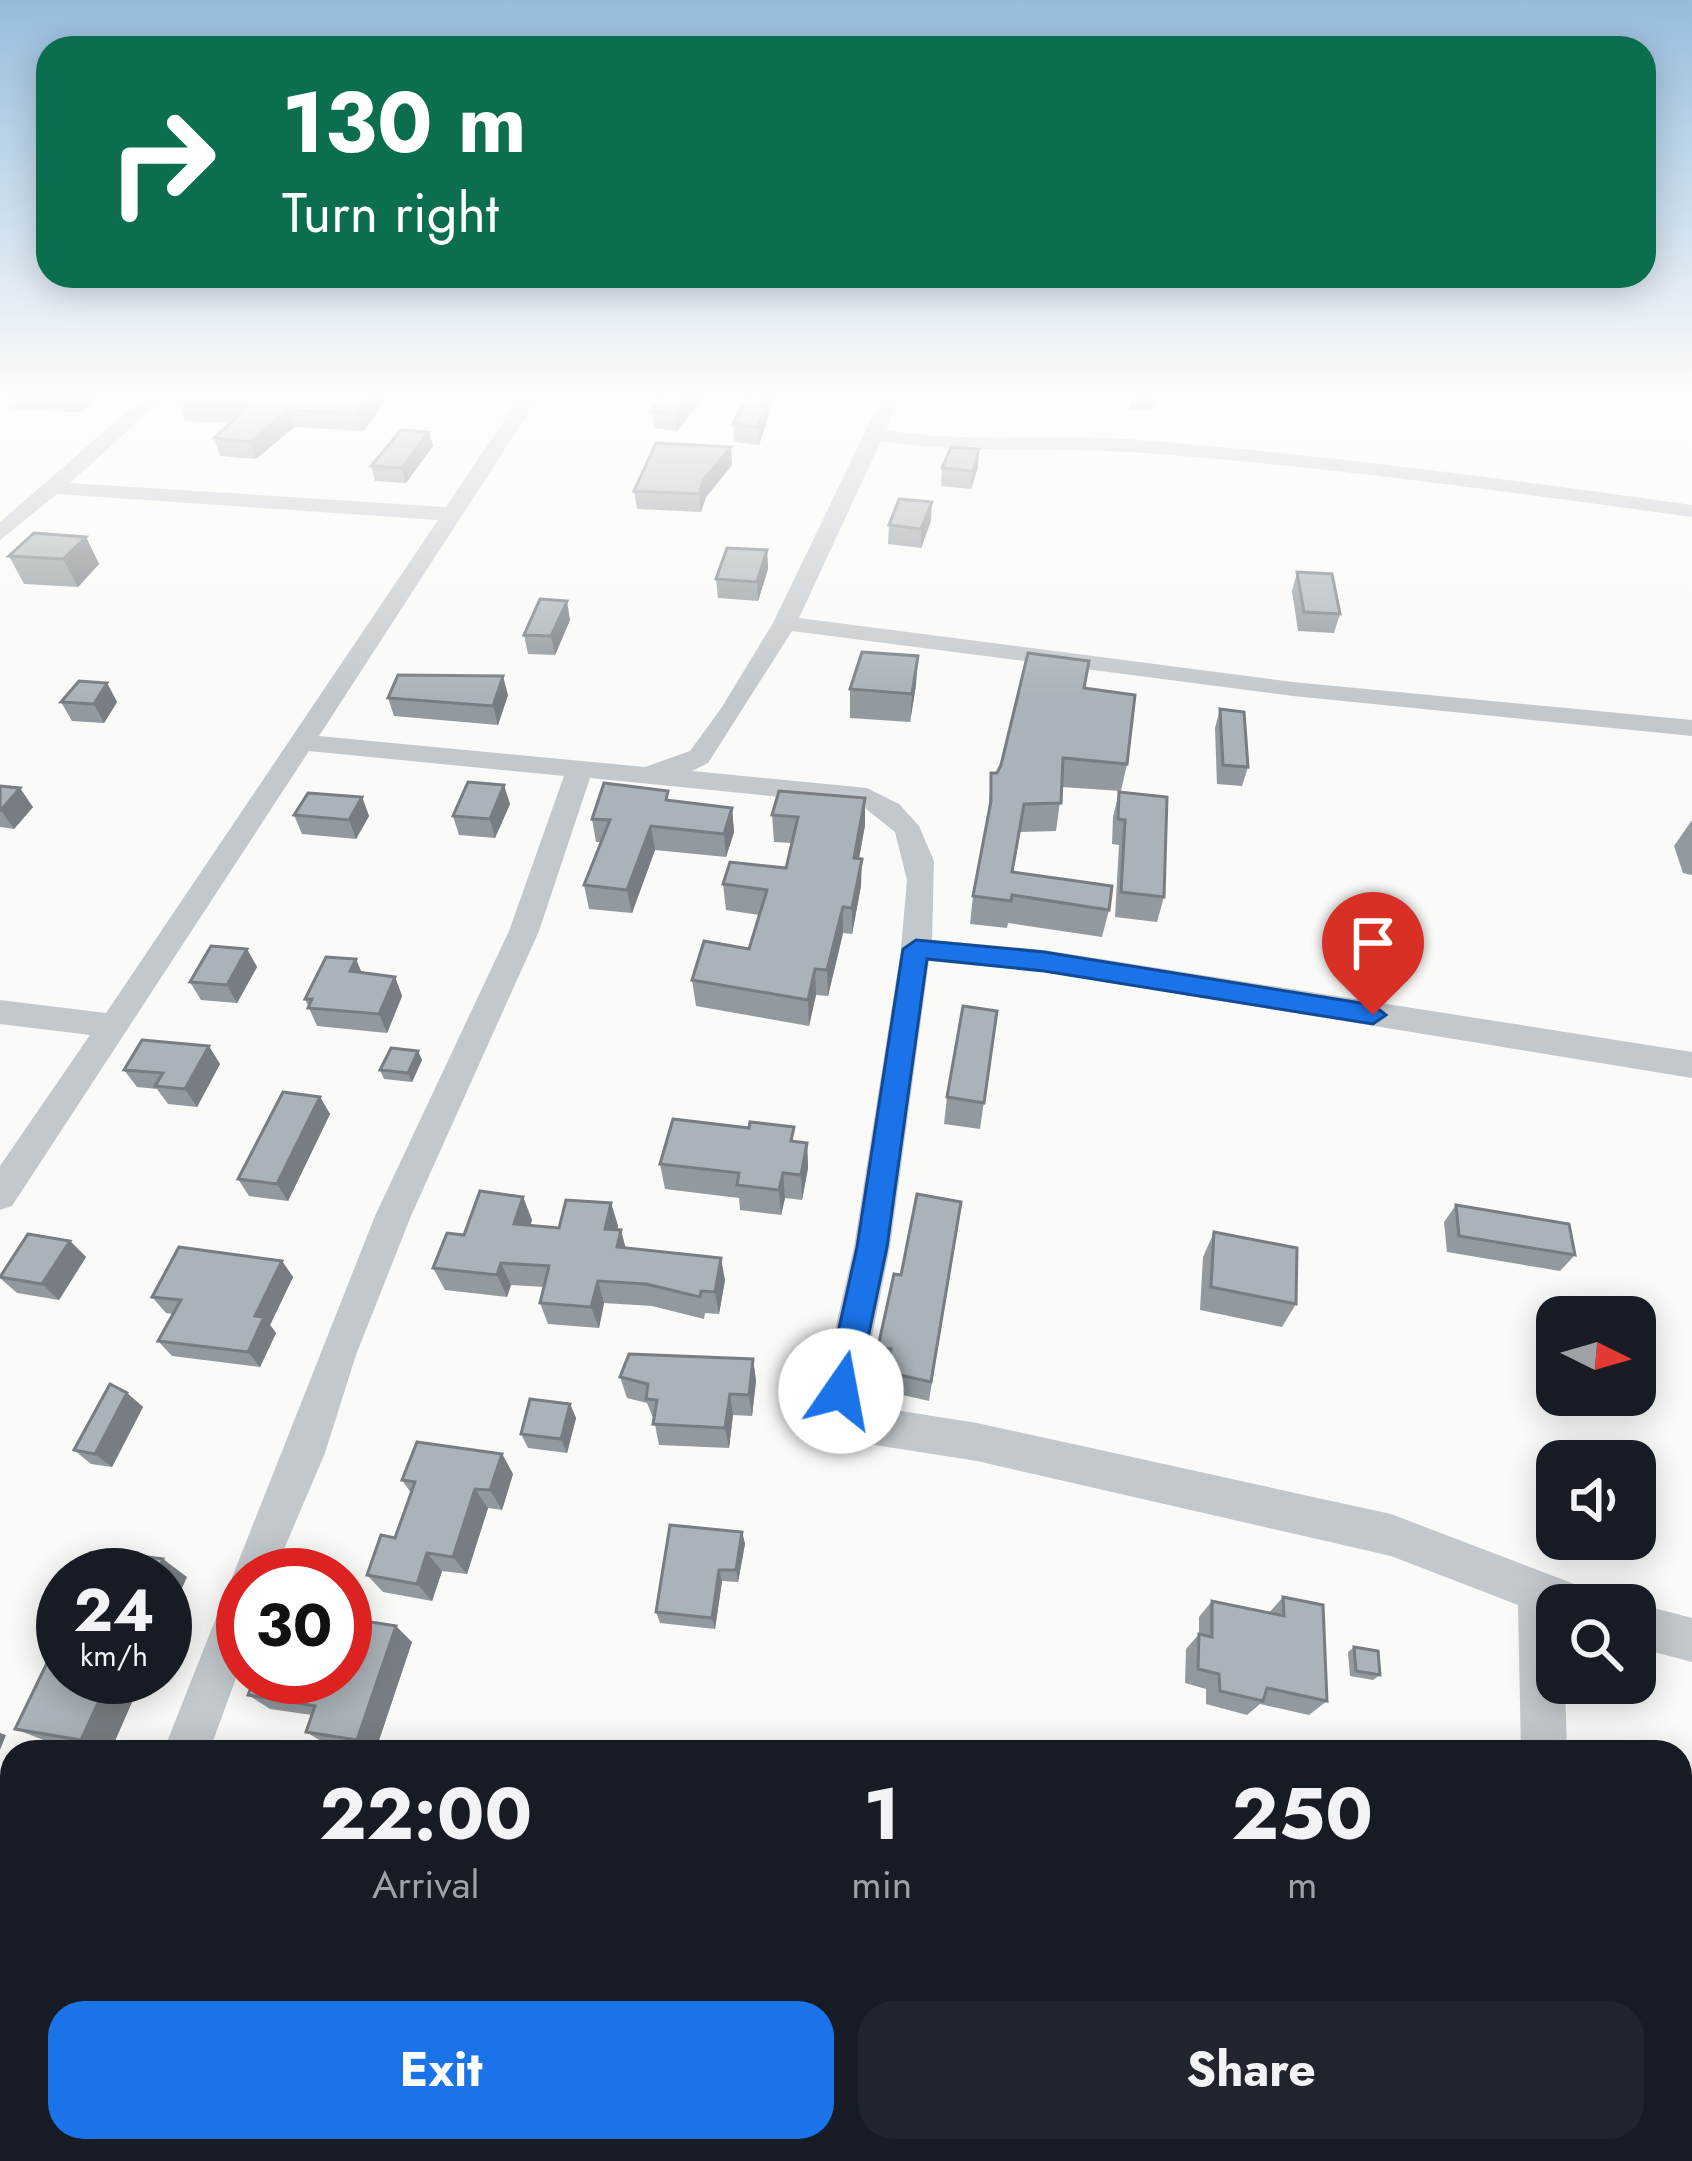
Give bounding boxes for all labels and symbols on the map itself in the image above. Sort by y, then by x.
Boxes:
pin [1322,892,1424,1015]
north arrow [1536,1296,1656,1416]
position arrow [778,1328,904,1454]
speed limit sign: 30 [216,1548,372,1704]

